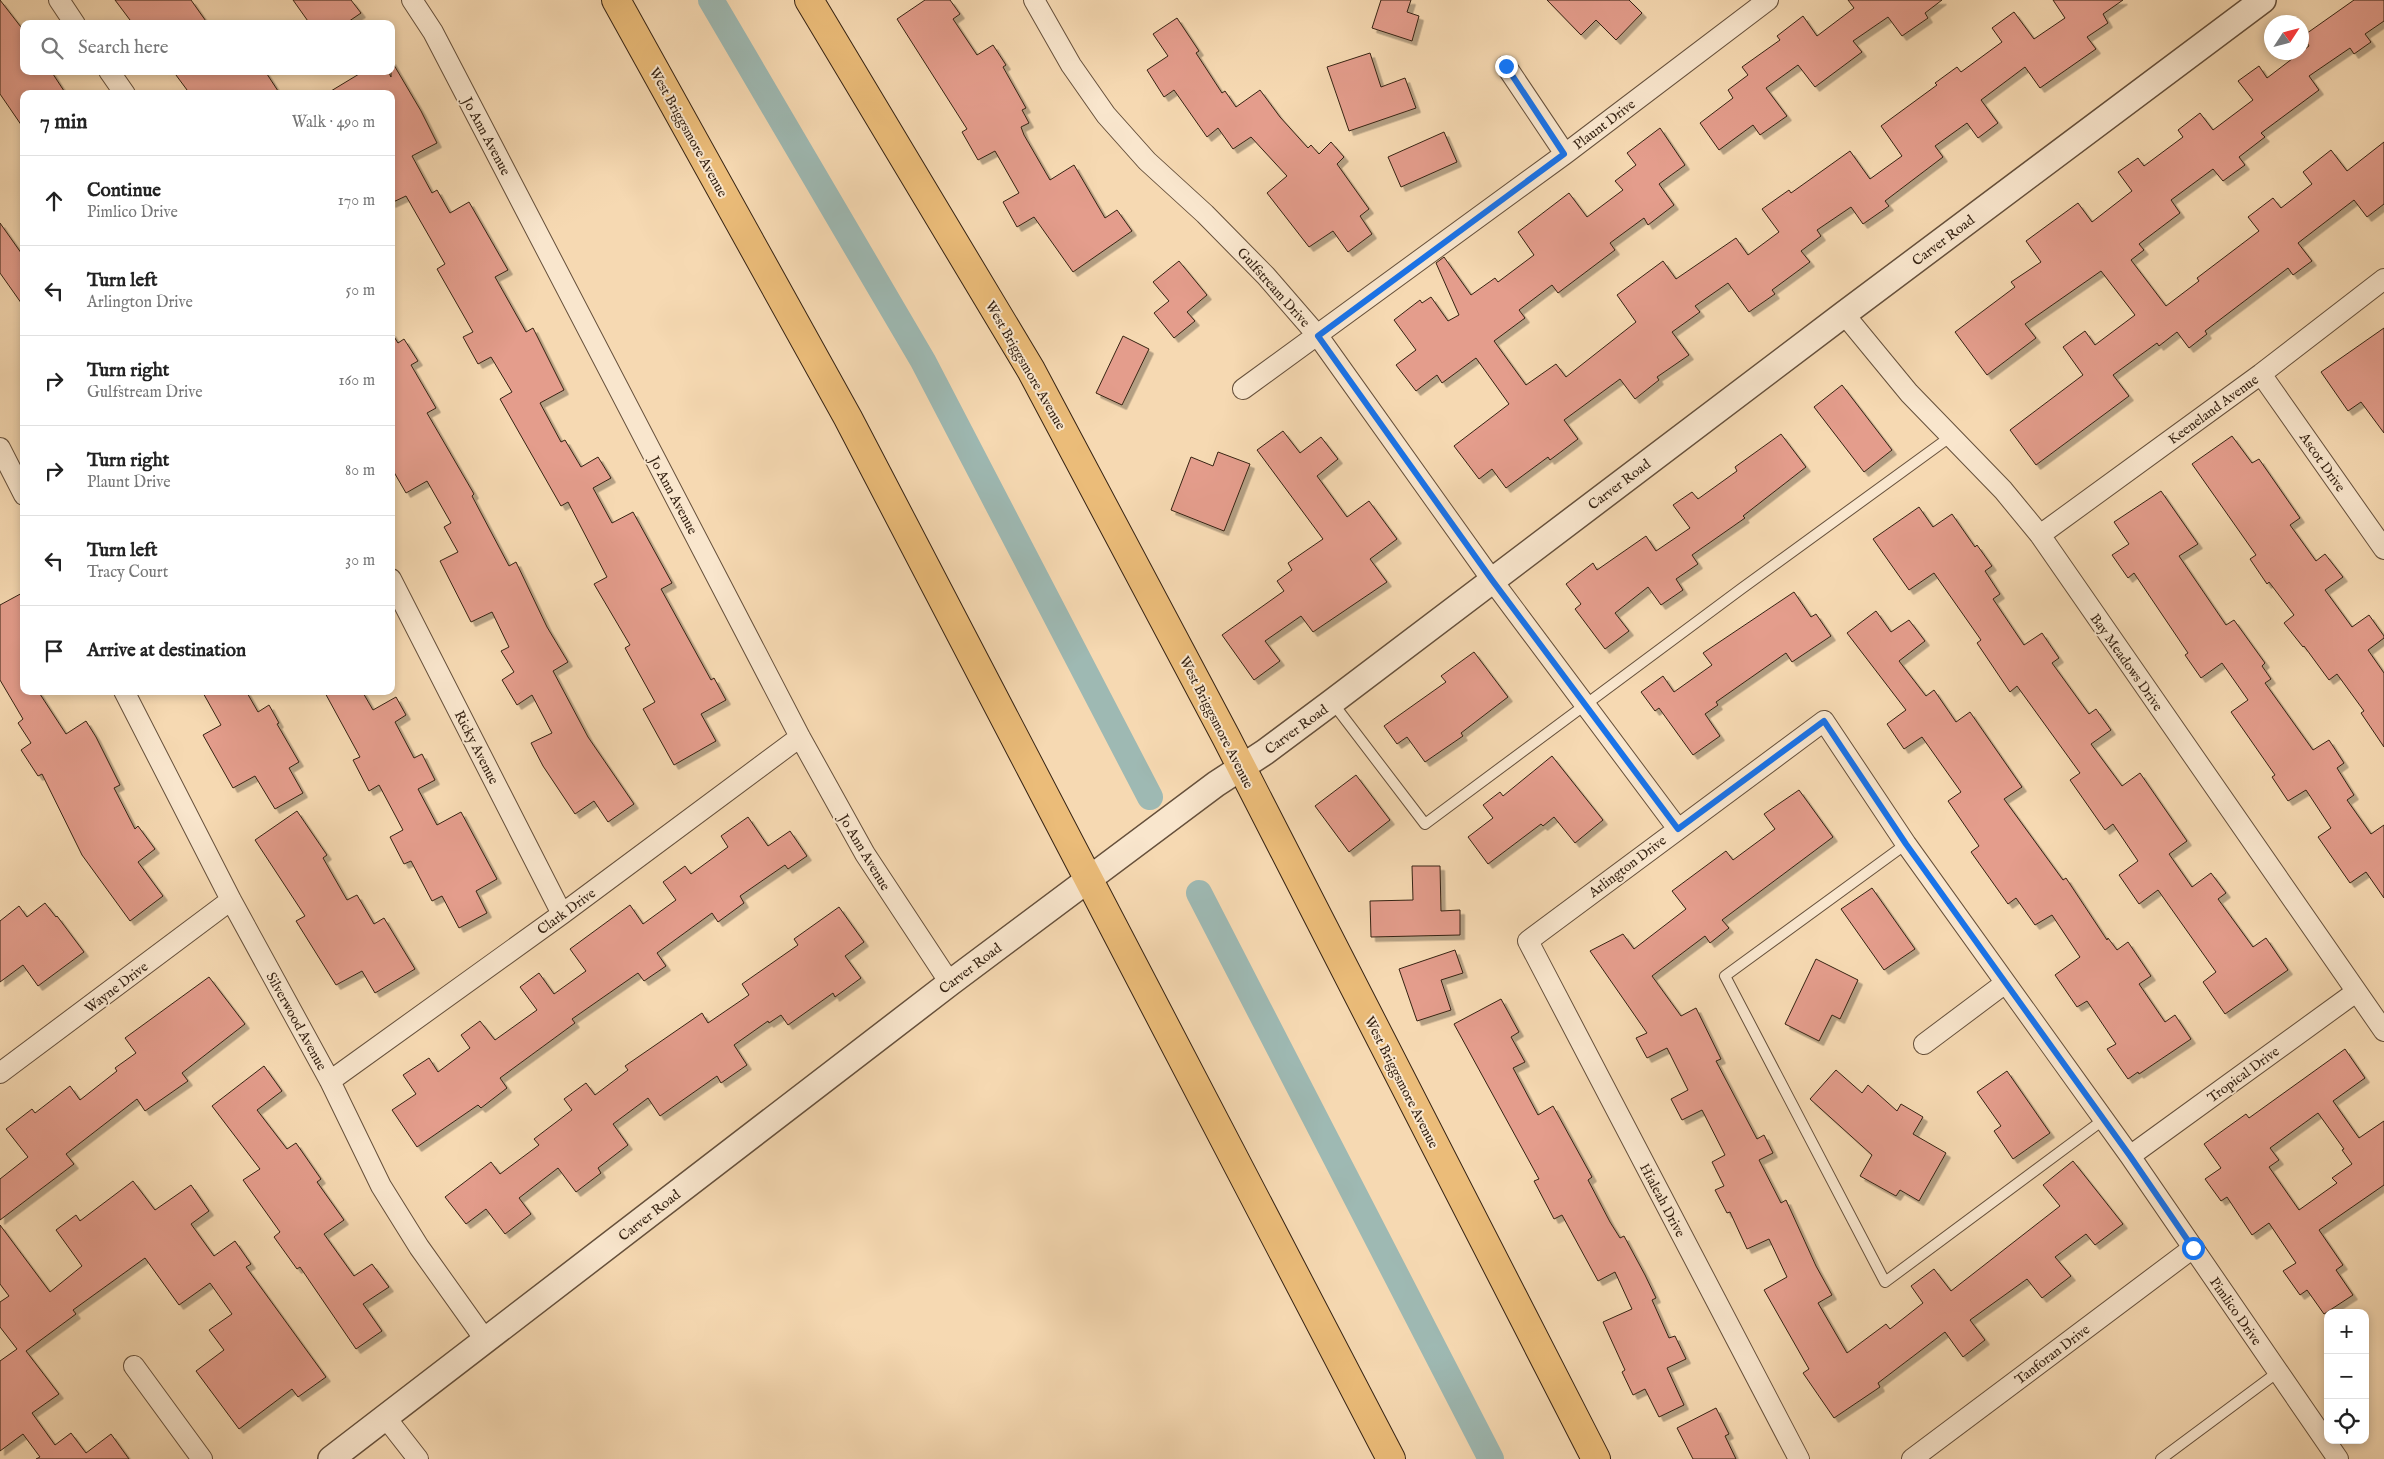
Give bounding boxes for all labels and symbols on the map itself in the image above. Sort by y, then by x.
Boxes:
north arrow [2264,15,2309,60]
route end [1495,55,1518,78]
street label: West Briggsmore Avenue [645,64,732,201]
street label: Jo Ann Avenue [457,92,515,179]
street label: Plaunt Drive [1570,95,1640,154]
street label: Carver Road [1909,211,1979,270]
street label: Gulfstream Drive [1233,244,1314,332]
street label: West Briggsmore Avenue [981,298,1070,434]
street label: Keeneland Avenue [2165,371,2263,449]
street label: Ascot Drive [2295,429,2349,496]
street label: Jo Ann Avenue [644,451,702,538]
street label: Carver Road [1585,455,1655,514]
street label: Bay Meadows Drive [2086,610,2167,715]
street label: West Briggsmore Avenue [1175,653,1257,792]
street label: Carver Road [1262,701,1332,759]
street label: Ricky Avenue [450,708,503,788]
street label: Jo Ann Avenue [833,809,894,895]
street label: Arlington Drive [1584,831,1670,902]
street label: Clark Drive [534,884,600,939]
street label: Carver Road [936,939,1006,998]
street label: Wayne Drive [81,958,152,1018]
street label: Silverwood Avenue [262,969,331,1074]
street label: West Briggsmore Avenue [1360,1013,1442,1152]
street label: Tropical Drive [2204,1042,2284,1107]
street label: Hialeah Drive [1635,1160,1689,1241]
street label: Carver Road [615,1186,685,1246]
route start [2182,1237,2205,1260]
street label: Pimlico Drive [2205,1274,2266,1350]
street label: Tanforan Drive [2011,1320,2094,1389]

